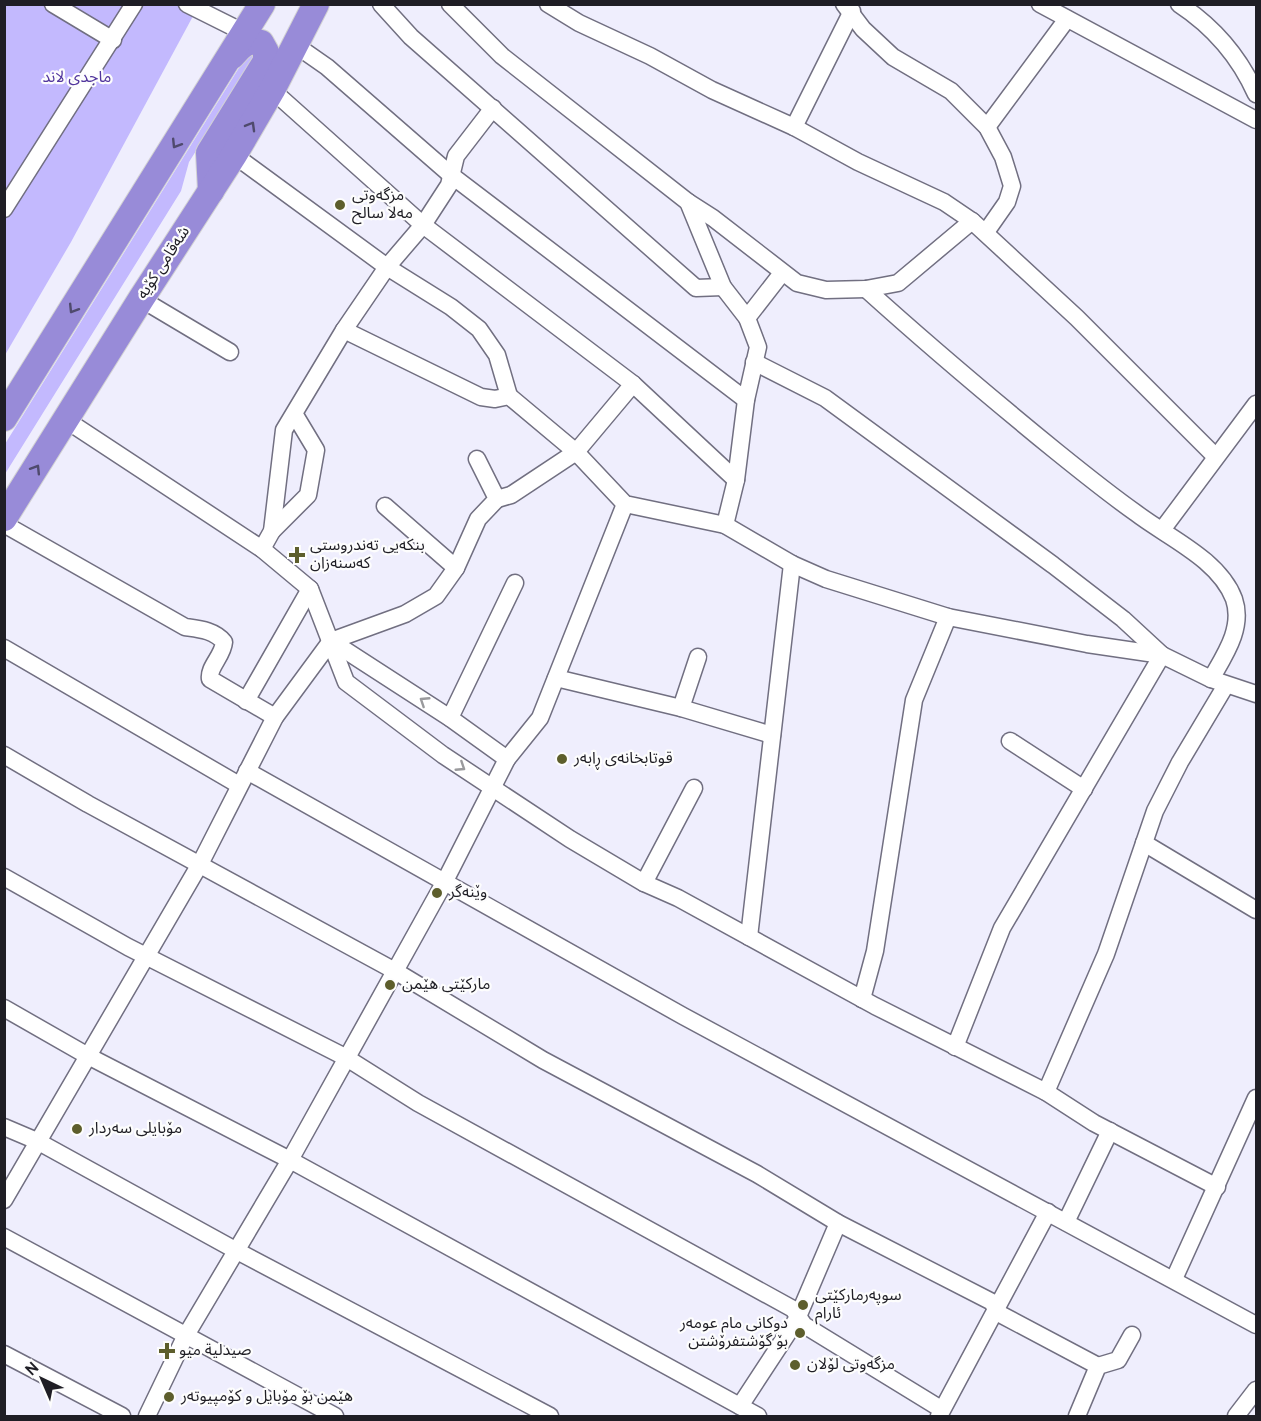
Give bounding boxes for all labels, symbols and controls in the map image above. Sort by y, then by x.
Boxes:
park label: ماجدی لاند [42,68,112,88]
one-way arrow [244,122,255,132]
one-way arrow [172,137,183,148]
place label: مزگەوتی مەلا سالح [352,186,413,225]
marker: مزگەوتی مەلا سالح [333,198,347,212]
street label: شەقامی کۆیە [133,223,195,303]
one-way arrow [68,303,80,313]
one-way arrow [28,465,40,475]
place label: بنکەیی تەندروستی کەسنەزان [310,536,425,574]
marker: بنکەیی تەندروستی کەسنەزان [288,546,306,564]
one-way arrow [420,697,430,709]
place label: قوتابخانەی ڕابەر [573,749,673,771]
marker: قوتابخانەی ڕابەر [555,752,569,766]
one-way arrow [455,759,465,771]
place label: وێنەگر [448,883,487,903]
marker: وێنەگر [430,886,444,900]
place label: مارکێتی هێمن [402,975,490,995]
marker: مارکێتی هێمن [383,978,397,992]
place label: مۆبایلی سەردار [88,1119,182,1139]
marker: مۆبایلی سەردار [70,1122,84,1136]
place label: سوپەرمارکێتی ئارام [815,1286,901,1325]
marker: سوپەرمارکێتی ئارام [796,1298,810,1312]
place label: دوکانی مام عومەر بۆ گۆشتفرۆشتن [679,1314,788,1352]
marker: دوکانی مام عومەر بۆ گۆشتفرۆشتن [793,1326,807,1340]
place label: صيدلية ميو [179,1341,252,1361]
marker: صيدلية ميو [160,1344,174,1358]
north arrow [12,1349,72,1409]
place label: مزگەوتی لۆلان [807,1355,895,1375]
text: N [22,1358,44,1381]
marker: مزگەوتی لۆلان [788,1358,802,1372]
place label: هێمن بۆ مۆبایل و کۆمپیوتەر [180,1387,353,1407]
marker: هێمن بۆ مۆبایل و کۆمپیوتەر [162,1390,176,1404]

